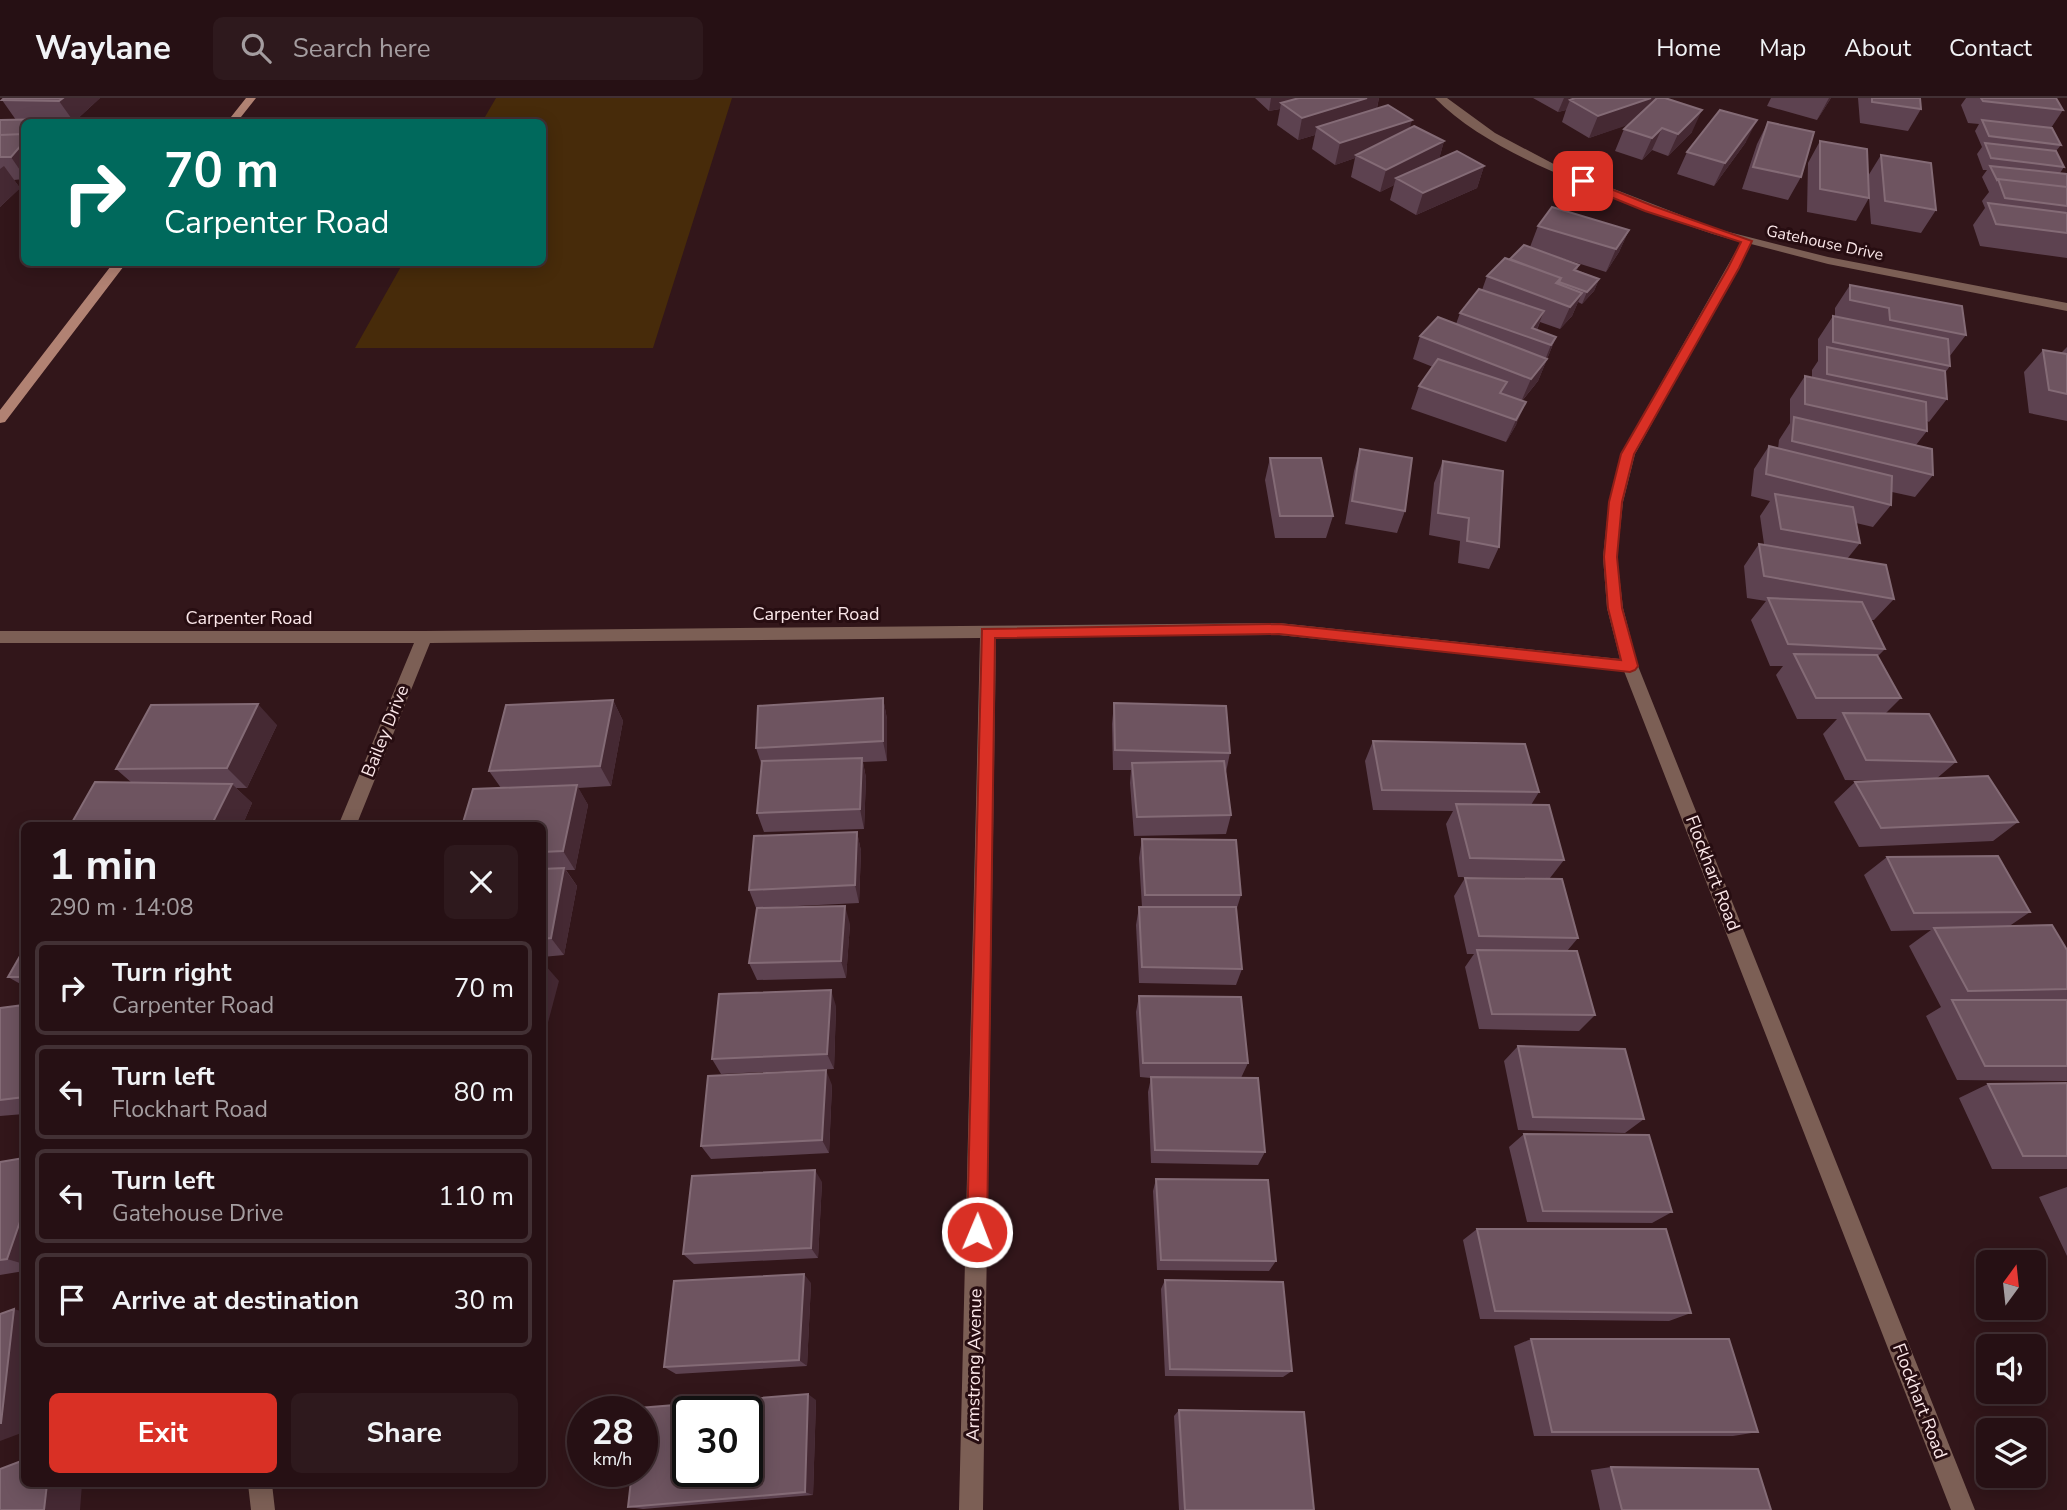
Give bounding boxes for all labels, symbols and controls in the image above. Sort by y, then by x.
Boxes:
search box [213,17,703,80]
text: Waylane [35,26,171,71]
icon: search [237,29,275,67]
text: Search here [293,31,431,66]
text: Home [1656,32,1721,64]
text: Map [1759,32,1806,64]
text: About [1844,32,1911,64]
text: Contact [1949,32,2032,64]
text: 70 m [164,137,279,204]
icon: right [49,147,140,238]
pin [1553,151,1613,211]
icon: arrive [1564,162,1602,200]
text: Carpenter Road [164,201,389,244]
street label: Gatehouse Drive [1764,220,1885,266]
street label: Carpenter Road [753,602,879,626]
street label: Carpenter Road [186,606,312,630]
street label: Bailey Drive [356,681,414,781]
street label: Flockhart Road [1680,812,1746,934]
text: 1 min [49,837,158,894]
button: close [444,845,518,919]
text: 290 m · 14:08 [49,892,194,923]
text: Turn right [112,955,231,990]
icon: right [53,969,91,1007]
text: 70 m [454,971,514,1006]
text: Carpenter Road [112,990,274,1021]
text: Turn left [112,1059,215,1094]
icon: left [53,1073,91,1111]
text: 80 m [454,1075,514,1110]
text: Flockhart Road [112,1094,268,1125]
text: Turn left [112,1163,215,1198]
icon: left [53,1177,91,1215]
text: 110 m [438,1179,514,1214]
position arrow [940,1195,1014,1269]
text: Gatehouse Drive [112,1198,284,1229]
north arrow [1976,1250,2046,1320]
map controls [1976,1250,2046,1488]
icon: arrive [53,1281,91,1319]
text: Arrive at destination [112,1283,359,1318]
text: 30 m [454,1283,514,1318]
street label: Armstrong Avenue [961,1288,987,1442]
button: sound [1976,1334,2046,1404]
street label: Flockhart Road [1887,1340,1953,1462]
button: Exit [49,1393,277,1473]
button: Share [291,1393,518,1473]
speed limit sign: 30 [672,1396,763,1487]
text: 28 [591,1409,634,1456]
button: layers [1976,1418,2046,1488]
text: km/h [593,1447,632,1471]

